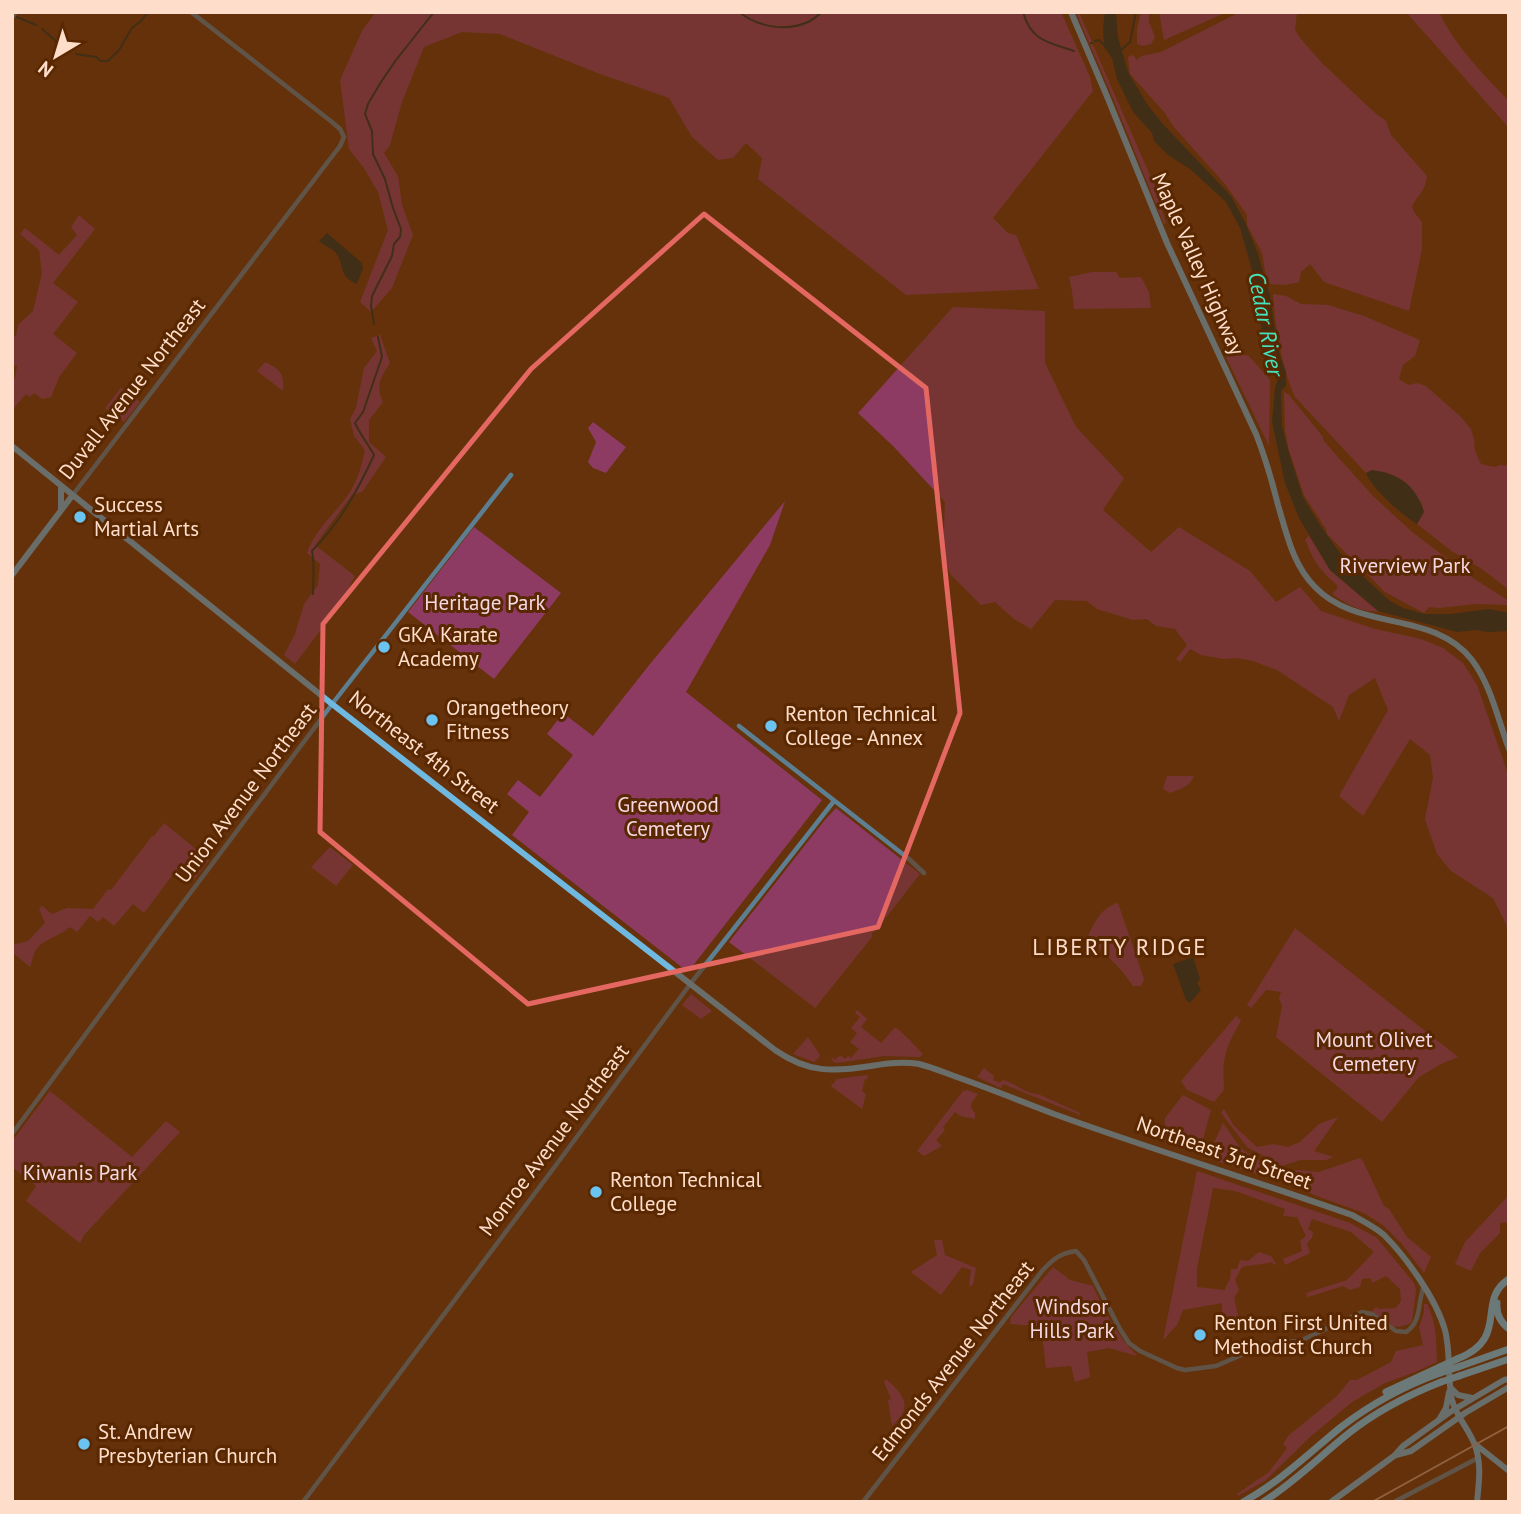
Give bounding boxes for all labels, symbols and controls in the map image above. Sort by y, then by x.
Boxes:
north arrow [21,21,91,91]
text: N [33,56,58,83]
street label: Maple Valley Highway [1146,168,1251,359]
water label: Cedar River [1242,269,1291,380]
street label: Duvall Avenue Northeast [52,293,211,485]
place label: Success Martial Arts [94,491,199,542]
marker: Success Martial Arts [72,509,88,525]
park label: Riverview Park [1339,552,1471,579]
park label: Heritage Park [424,589,546,616]
place label: GKA Karate Academy [398,621,498,672]
marker: GKA Karate Academy [376,639,392,655]
street label: Northeast 4th Street [344,684,505,819]
place label: Orangetheory Fitness [446,694,569,745]
street label: Union Avenue Northeast [169,697,322,888]
place label: Renton Technical College - Annex [785,700,937,751]
marker: Orangetheory Fitness [424,712,440,728]
marker: Renton Technical College - Annex [763,718,779,734]
park label: Greenwood Cemetery [617,791,719,842]
district label: LIBERTY RIDGE [1032,932,1208,961]
park label: Mount Olivet Cemetery [1315,1026,1433,1077]
street label: Monroe Avenue Northeast [473,1038,635,1241]
street label: Northeast 3rd Street [1133,1110,1315,1195]
park label: Kiwanis Park [23,1159,137,1186]
place label: Renton Technical College [610,1166,762,1217]
marker: Renton Technical College [588,1184,604,1200]
street label: Edmonds Avenue Northeast [866,1255,1039,1466]
park label: Windsor Hills Park [1029,1293,1115,1344]
place label: Renton First United Methodist Church [1214,1309,1388,1360]
marker: Renton First United Methodist Church [1192,1327,1208,1343]
place label: St. Andrew Presbyterian Church [98,1418,277,1469]
marker: St. Andrew Presbyterian Church [76,1436,92,1452]

